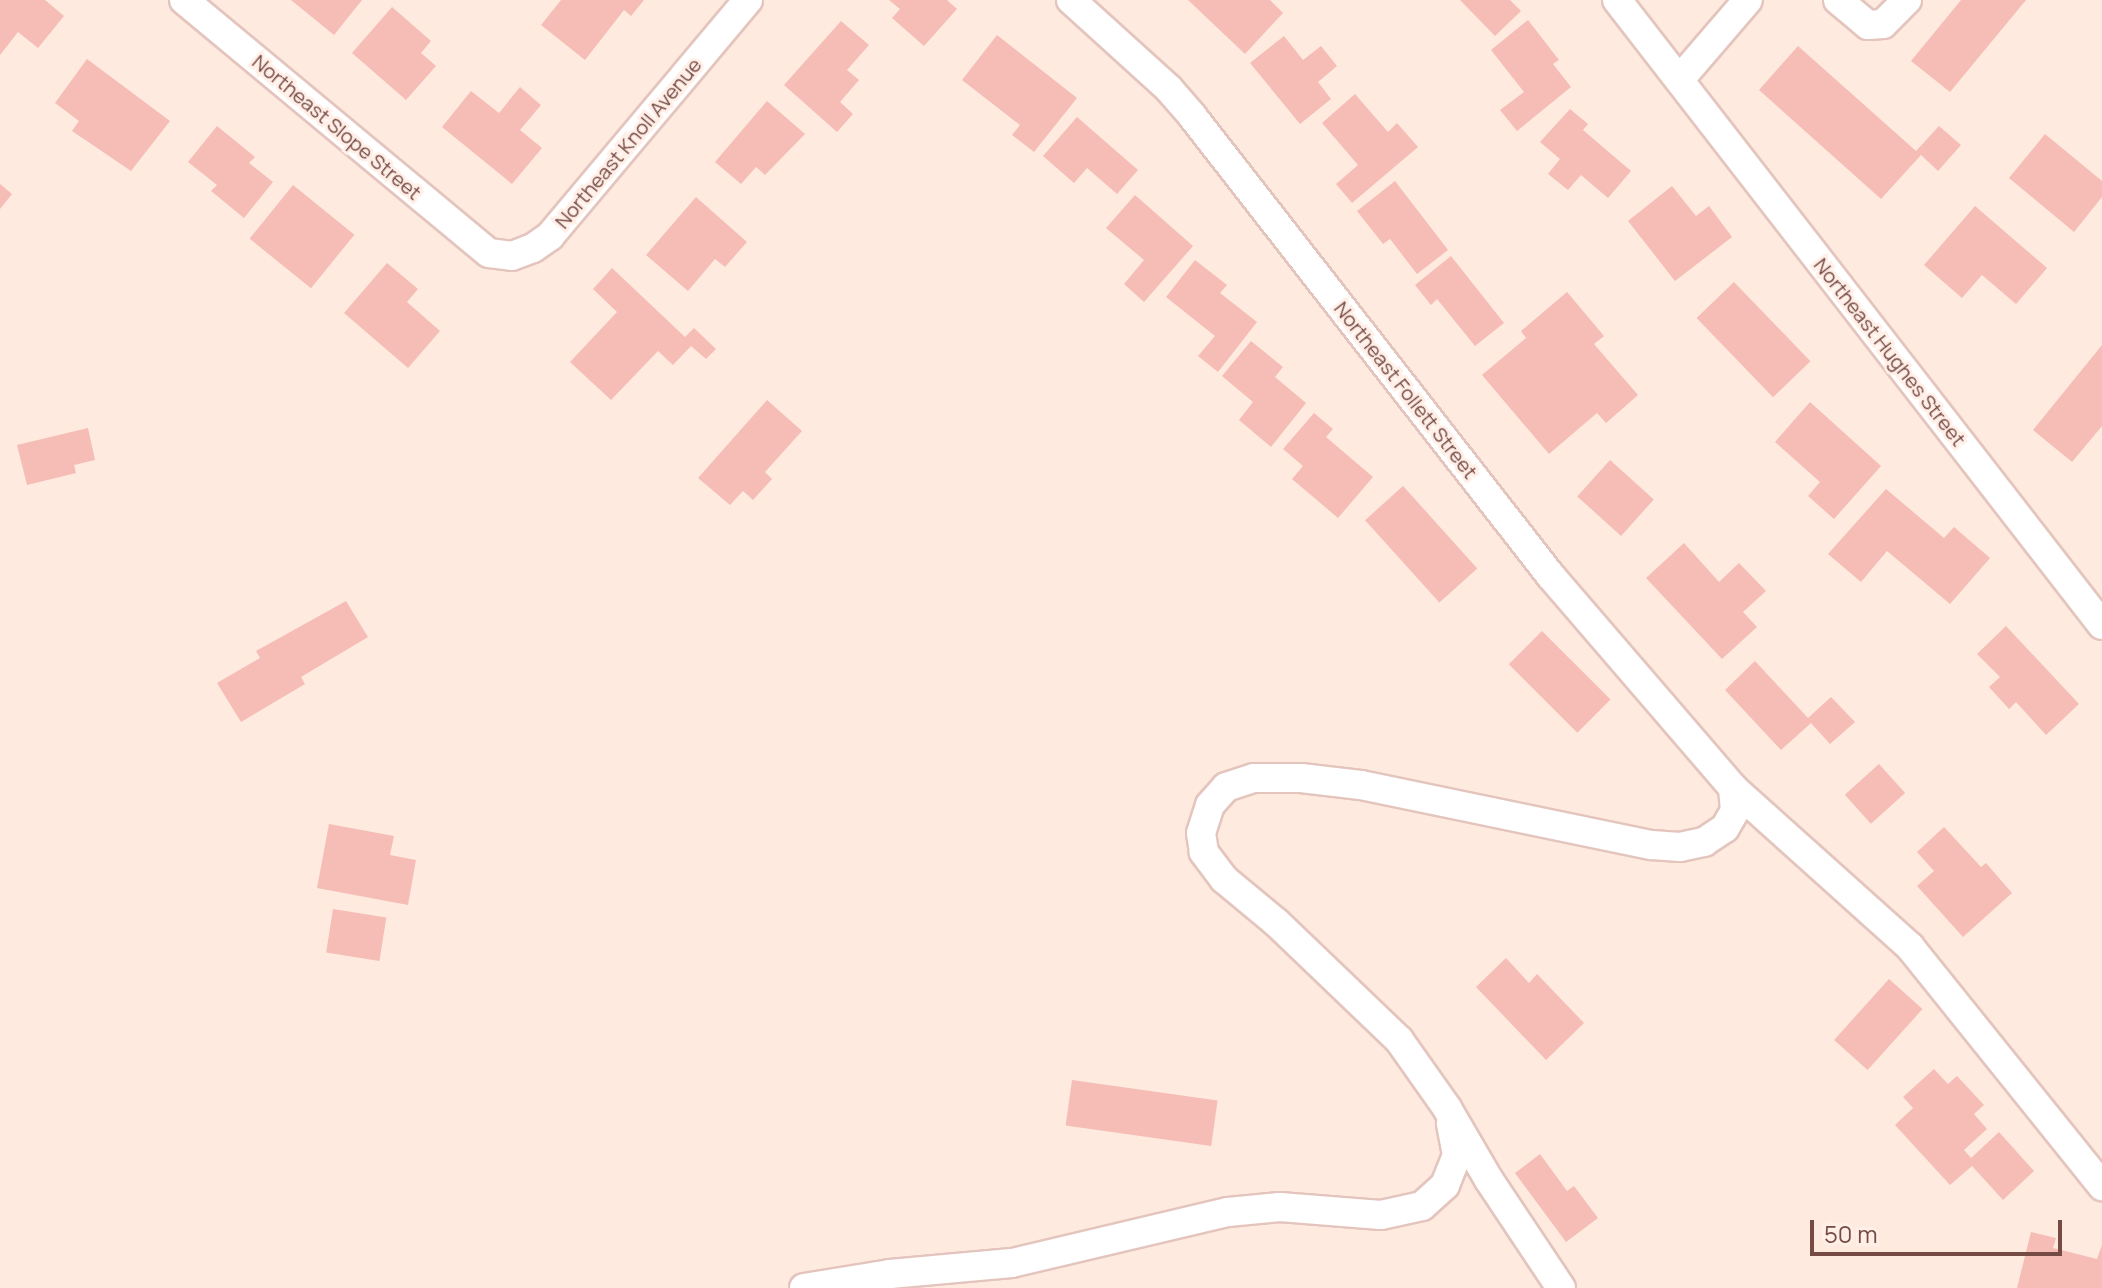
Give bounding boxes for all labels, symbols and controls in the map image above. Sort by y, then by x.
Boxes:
street label: Northeast Slope Street [248,49,426,205]
street label: Northeast Knoll Avenue [550,53,706,233]
street label: Northeast Hughes Street [1809,253,1971,451]
street label: Northeast Follett Street [1329,297,1483,483]
scale bar [1814,1204,2066,1254]
text: 50 m [1824,1217,1878,1250]

